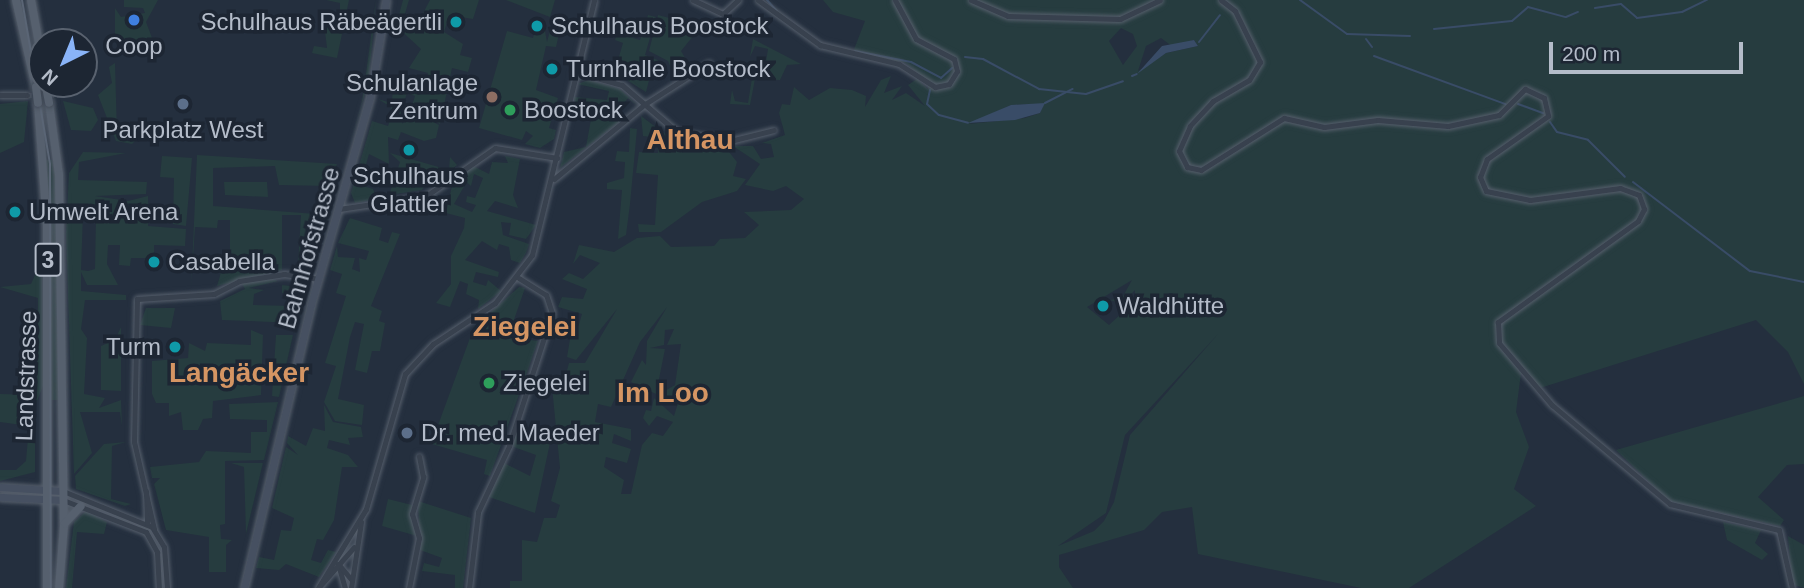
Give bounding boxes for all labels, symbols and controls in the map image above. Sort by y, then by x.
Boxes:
place label: Schulhaus Räbeägertli [201,8,442,36]
marker: Coop [126,12,142,28]
place label: Schulhaus Boostock [551,12,768,40]
marker: Schulhaus Räbeägertli [448,14,464,30]
marker: Schulhaus Boostock [529,18,545,34]
north arrow [28,28,98,98]
scale bar [1552,28,1746,72]
place label: Coop [105,32,163,60]
text: 200 m [1562,42,1620,65]
place label: Turnhalle Boostock [566,55,771,83]
marker: Turnhalle Boostock [544,61,560,77]
text: N [38,65,62,90]
place label: Schulanlage Zentrum [346,69,478,125]
marker: Schulanlage Zentrum [484,89,500,105]
marker: Parkplatz West [175,96,191,112]
place label: Boostock [524,96,623,124]
marker: Boostock [502,102,518,118]
place label: Parkplatz West [103,116,263,144]
district label: Althau [646,123,734,157]
marker: Schulhaus Glattler [401,142,417,158]
place label: Schulhaus Glattler [353,162,465,218]
street label: Bahnhofstrasse [272,164,346,332]
place label: Umwelt Arena [29,198,180,226]
marker: Umwelt Arena [7,204,23,220]
road number: 3 [34,241,62,280]
place label: Casabella [168,248,275,276]
marker: Casabella [146,254,162,270]
place label: Waldhütte [1117,292,1224,320]
marker: Waldhütte [1095,298,1111,314]
street label: Landstrasse [9,310,43,442]
district label: Ziegelei [473,310,577,344]
place label: Turm [106,333,161,361]
marker: Turm [167,339,183,355]
district label: Langäcker [169,356,309,390]
place label: Ziegelei [503,369,587,397]
marker: Ziegelei [481,375,497,391]
district label: Im Loo [617,376,709,410]
place label: Dr. med. Maeder [421,419,600,447]
marker: Dr. med. Maeder [399,425,415,441]

